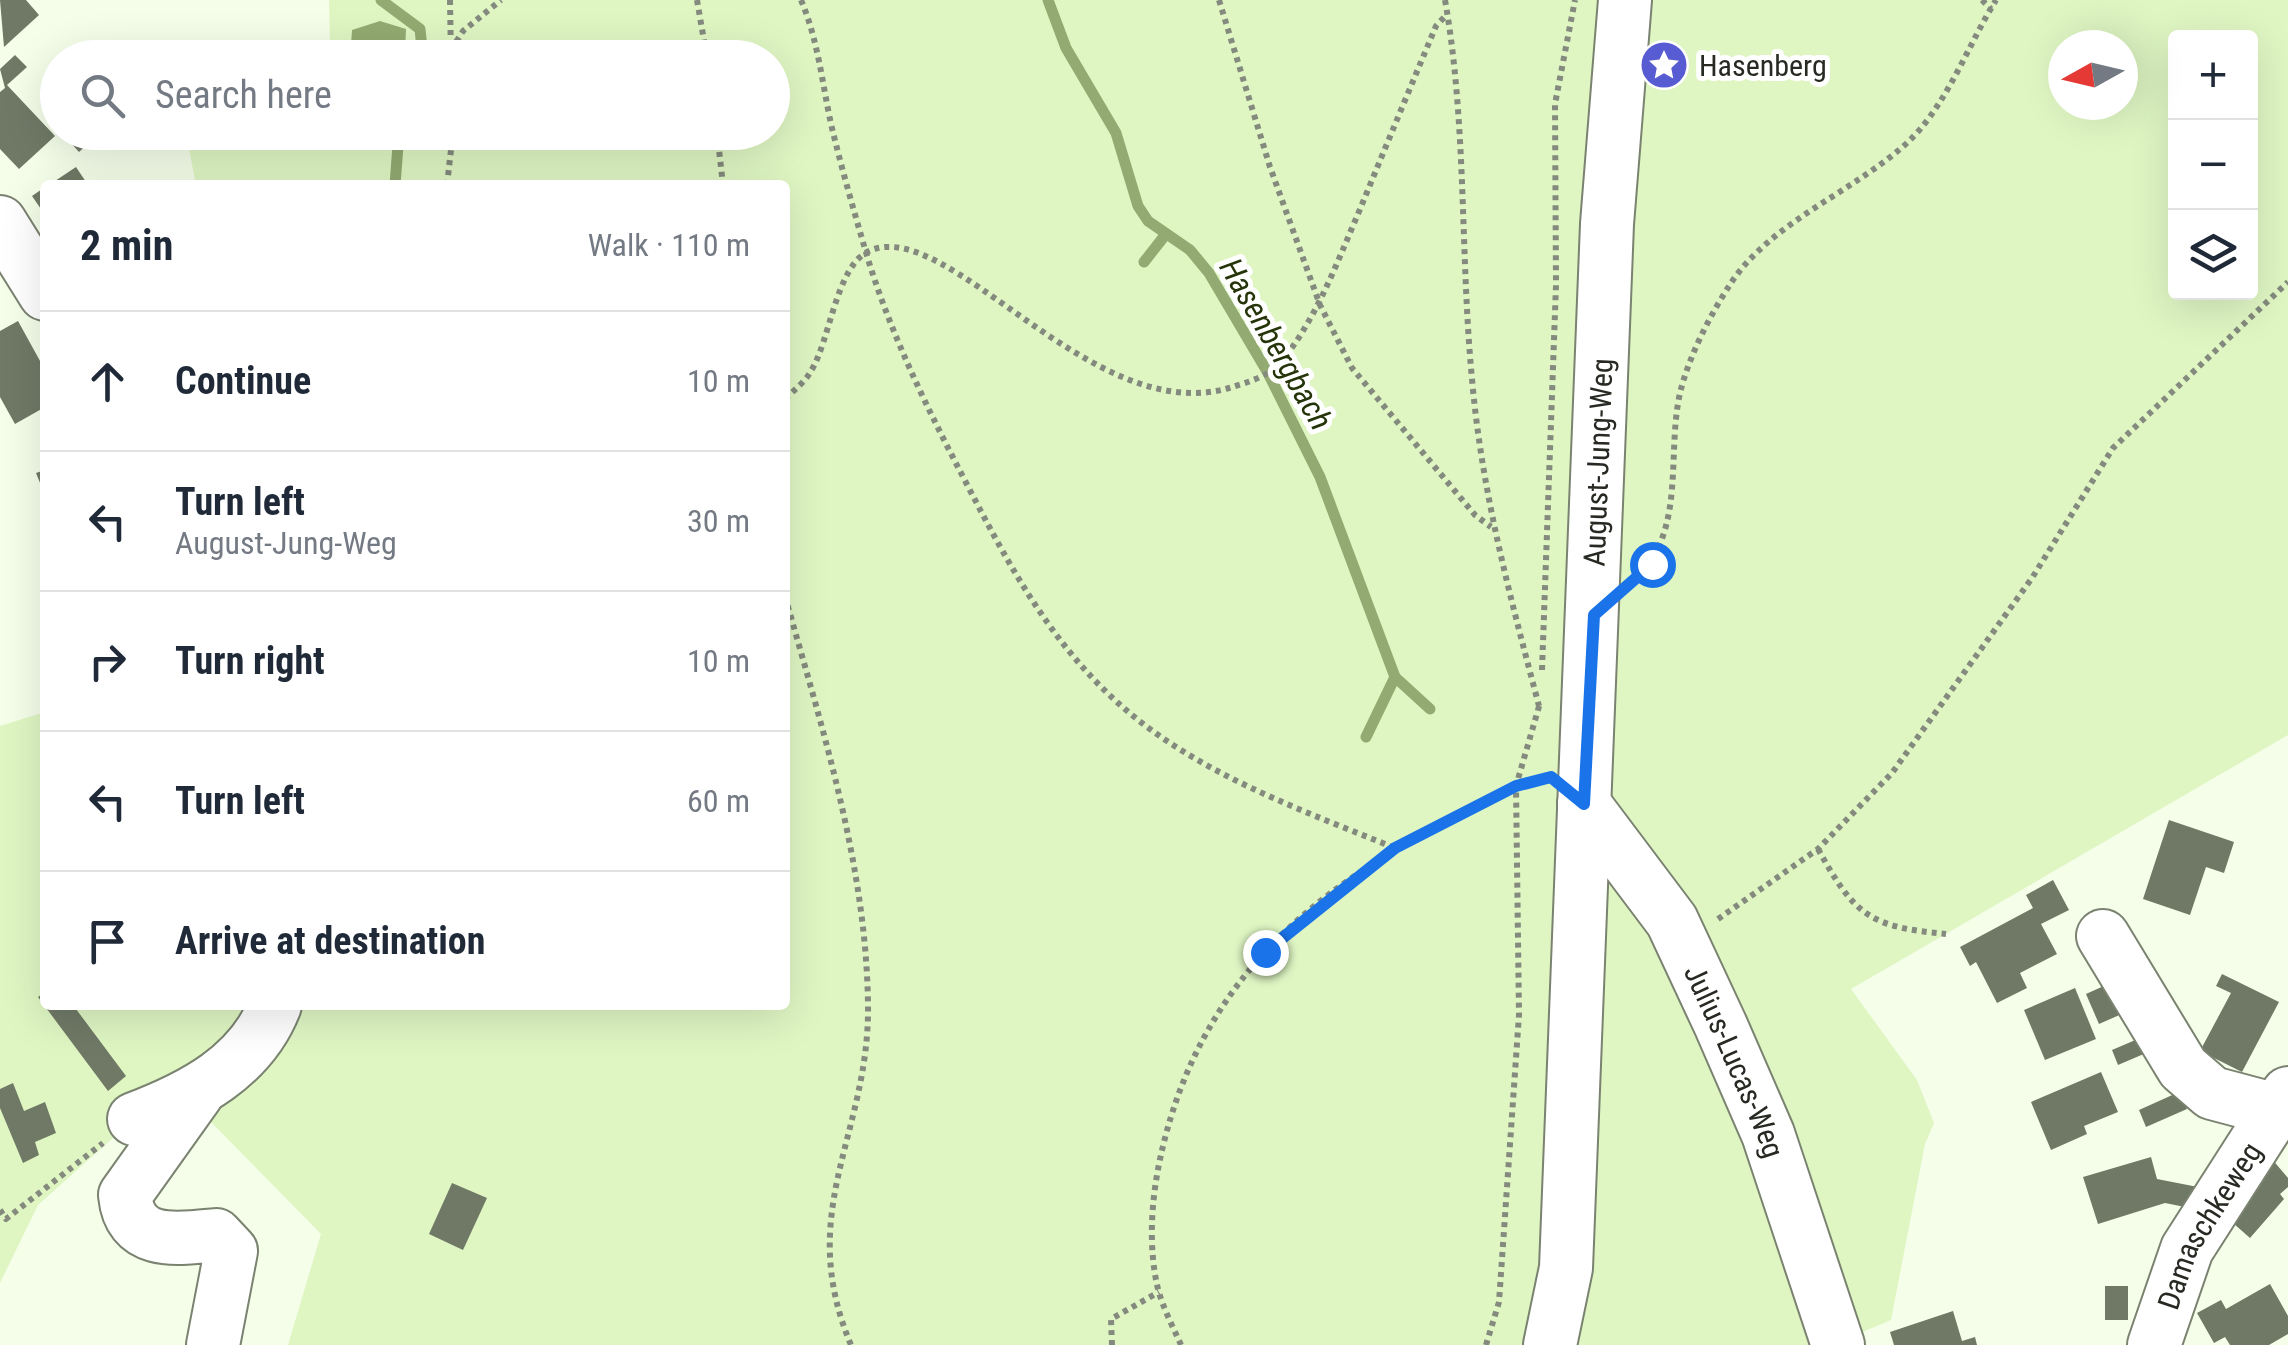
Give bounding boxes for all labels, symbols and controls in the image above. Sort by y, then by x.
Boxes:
north arrow [2048,30,2138,120]
map controls [2168,30,2258,300]
button: + [2168,30,2258,120]
place icon: Hasenberg [1638,39,1690,91]
search box [40,40,790,150]
place label: Hasenberg [1699,48,1827,83]
icon: search [75,68,130,123]
text: Search here [155,73,332,117]
button: − [2168,120,2258,210]
button: layers [2168,210,2258,300]
text: 2 min [80,221,173,270]
text: Walk · 110 m [588,226,750,264]
water label: Hasenbergbach [1212,251,1340,437]
icon: ahead [80,354,135,409]
street label: August-Jung-Weg [1576,358,1619,567]
text: Continue [175,359,311,403]
text: 10 m [687,362,750,400]
text: Turn left [175,480,305,524]
icon: left [80,494,135,549]
text: 30 m [687,502,750,540]
text: August-Jung-Weg [175,524,397,562]
route start [1630,542,1676,588]
icon: right [80,634,135,689]
text: Turn right [175,639,325,683]
text: 10 m [687,642,750,680]
icon: left [80,774,135,829]
text: Turn left [175,779,305,823]
text: 60 m [687,782,750,820]
icon: arrive [80,914,135,969]
text: Arrive at destination [175,919,485,963]
route end [1243,930,1289,976]
street label: Julius-Lucas-Weg [1677,959,1792,1162]
street label: Damaschkeweg [2150,1135,2268,1314]

